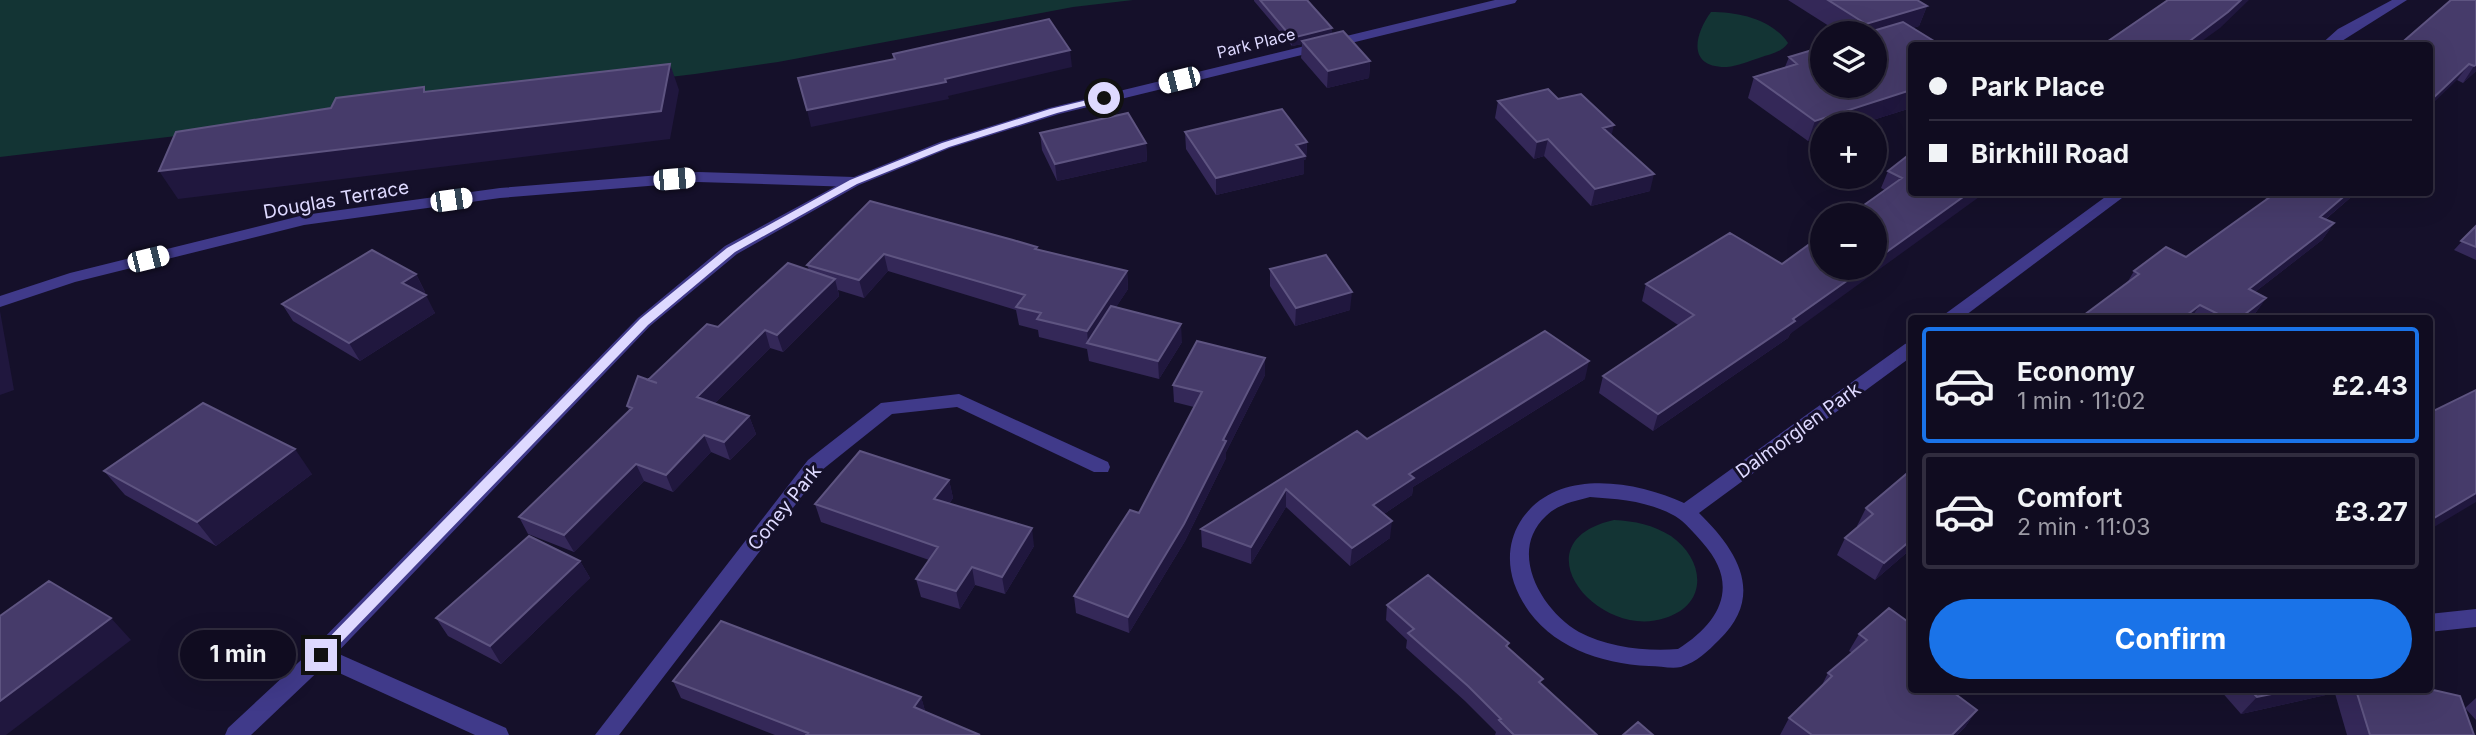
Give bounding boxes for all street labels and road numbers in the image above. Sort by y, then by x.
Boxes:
street label: Park Place [1215,24,1297,62]
street label: Douglas Terrace [261,175,411,224]
street label: Dalmorglen Park [1731,377,1866,483]
street label: Coney Park [743,459,826,555]

